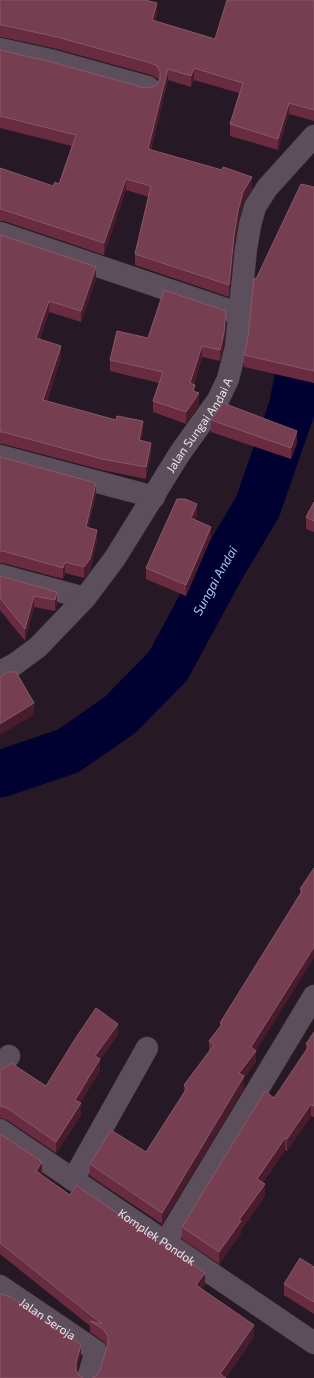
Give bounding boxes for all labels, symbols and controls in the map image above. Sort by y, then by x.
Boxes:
street label: Jalan Sungai Andai A [163,375,235,475]
water label: Sungai Andai [189,543,241,618]
street label: Komplek Pondok [116,1205,199,1268]
street label: Jalan Seroja [17,1295,79,1342]

